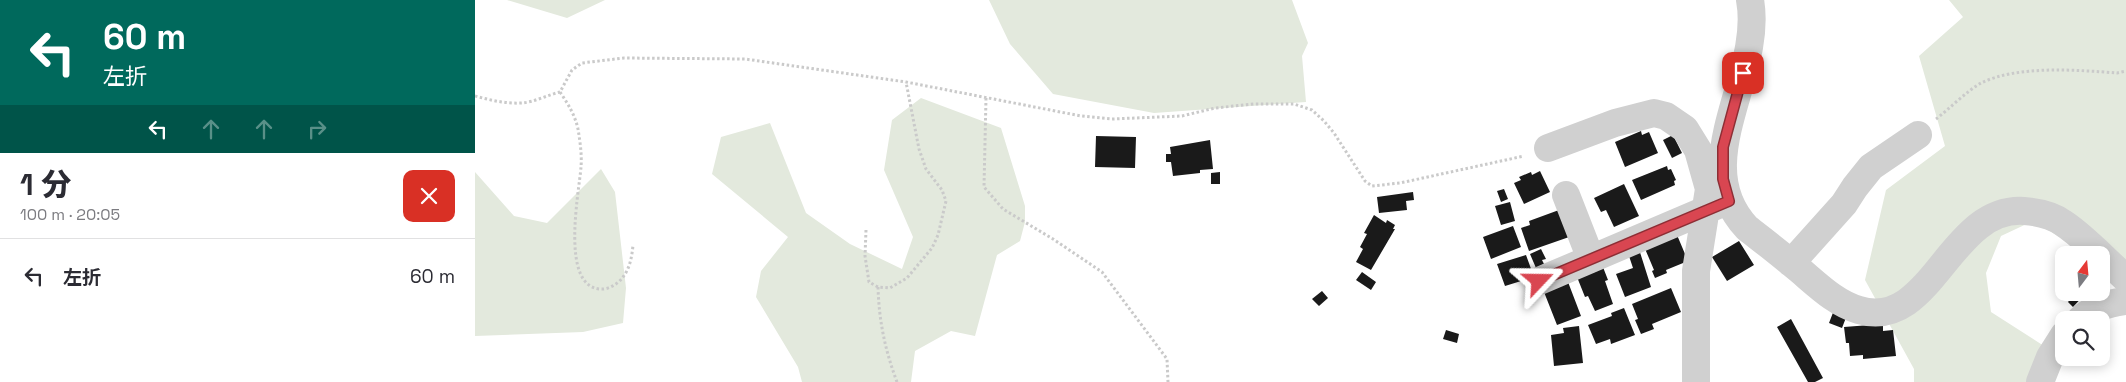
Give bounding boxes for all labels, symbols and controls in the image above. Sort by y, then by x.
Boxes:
text: 60 m [103,15,186,59]
icon: left [20,20,85,85]
pin [1722,52,1764,94]
icon: arrive [1729,59,1757,87]
text: 左折 [103,62,147,90]
icon: left [144,115,172,143]
icon: ahead [197,115,225,143]
icon: ahead [250,115,278,143]
icon: right [303,115,331,143]
text: 1 分 [20,165,71,204]
button: close [403,170,455,222]
text: 100 m · 20:05 [20,204,120,225]
north arrow [2055,246,2110,301]
map controls [2055,246,2110,366]
position arrow [1512,254,1564,306]
icon: left [20,262,48,290]
text: 60 m [410,264,455,289]
text: 左折 [63,265,101,290]
button: search [2055,311,2110,366]

